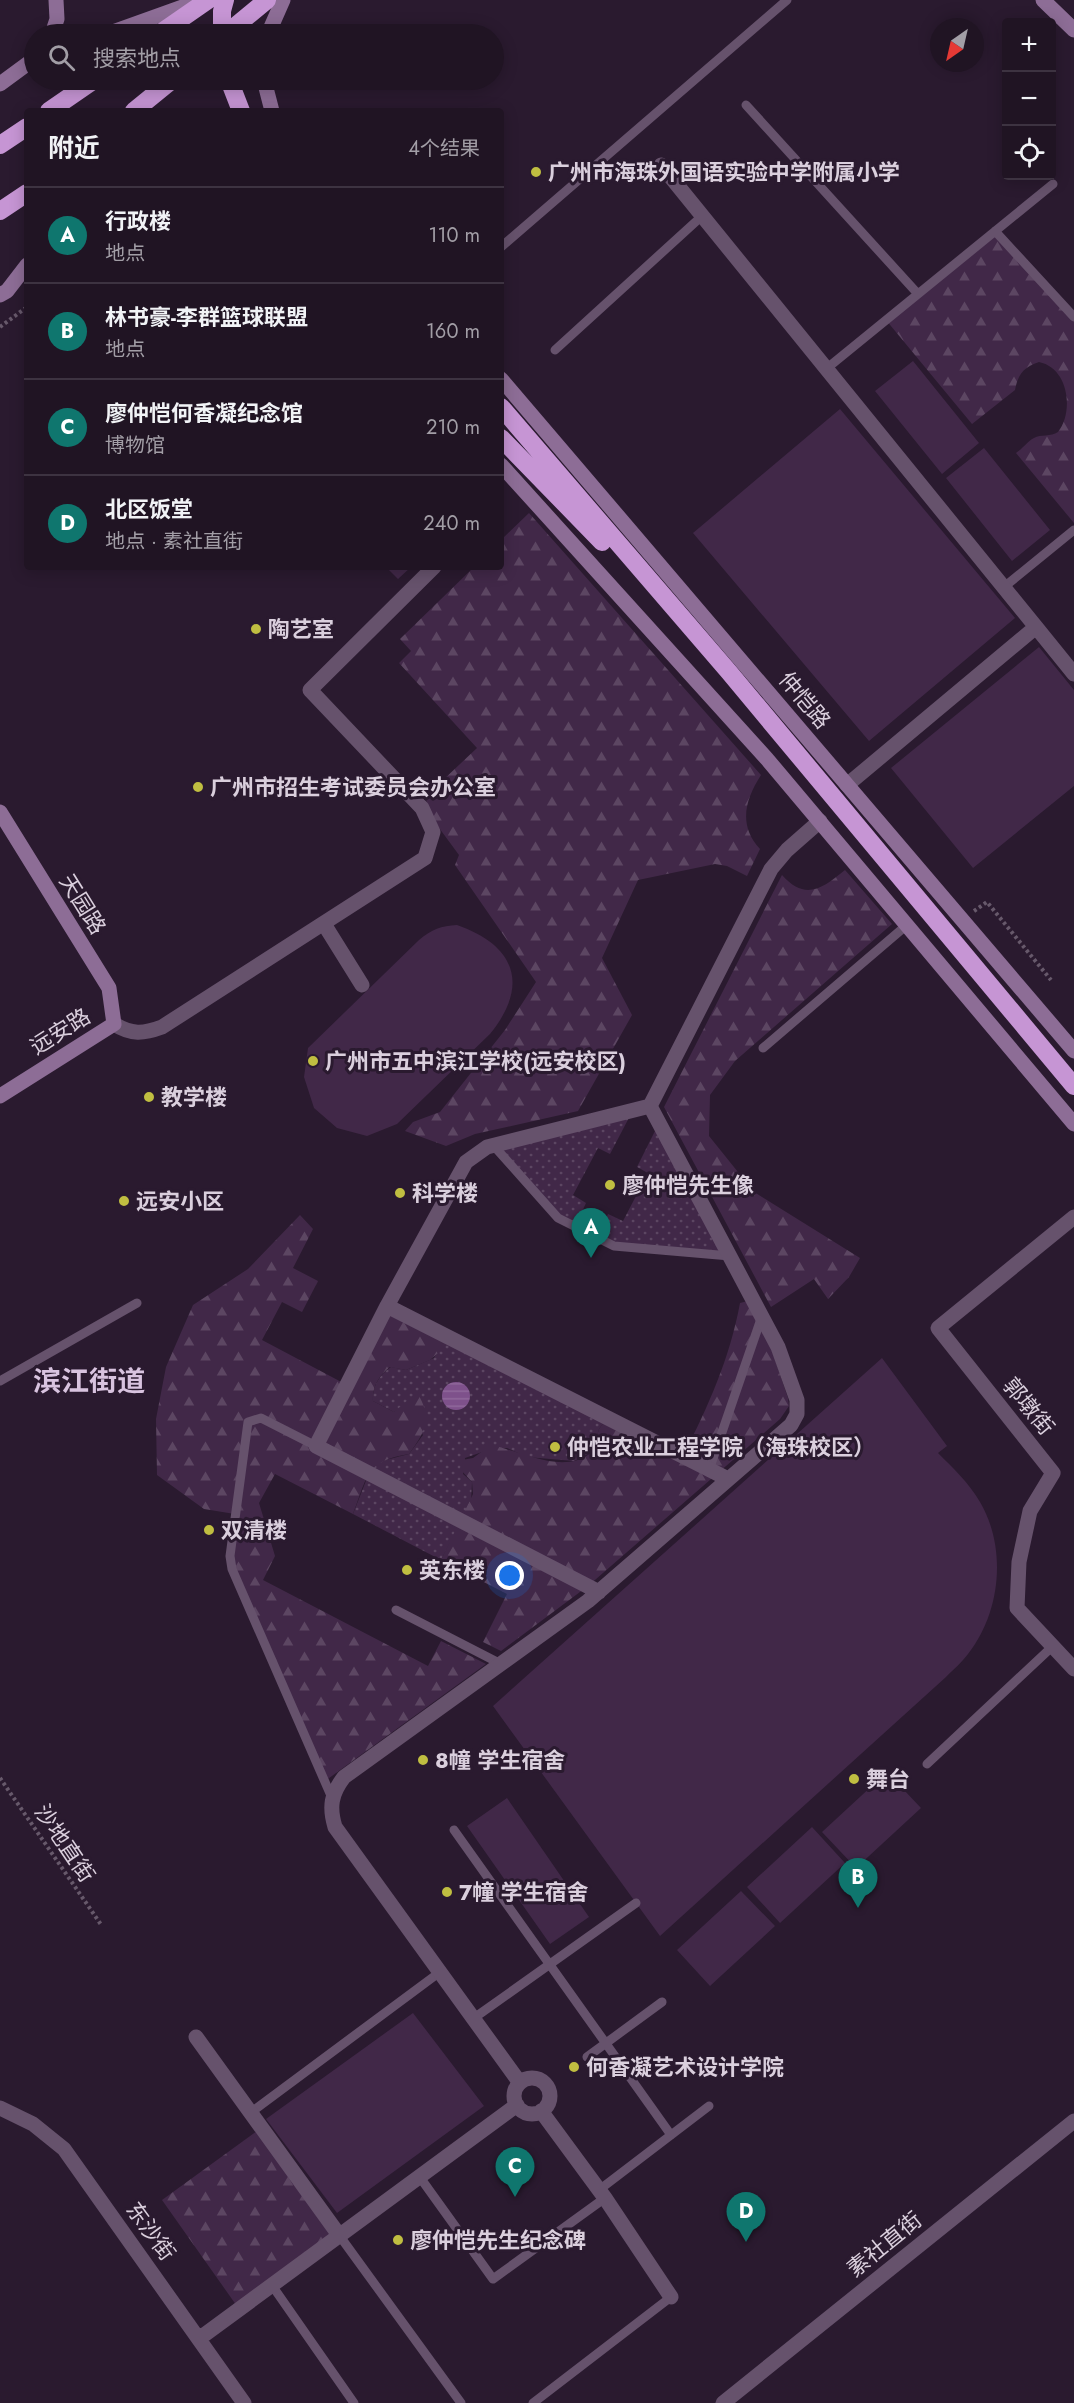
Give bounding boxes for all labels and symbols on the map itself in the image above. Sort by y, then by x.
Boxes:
north arrow [930,18,984,72]
place label: 广州市海珠外国语实验中学附属小学 [548,156,900,188]
marker: 广州市海珠外国语实验中学附属小学 [529,165,543,179]
place label: 陶艺室 [268,613,334,645]
marker: 陶艺室 [249,622,263,636]
street label: 仲恺路 [772,664,838,736]
place label: 广州市招生考试委员会办公室 [210,771,496,803]
marker: 广州市招生考试委员会办公室 [191,780,205,794]
street label: 天园路 [52,868,114,940]
street label: 远安路 [24,1000,96,1062]
place label: 广州市五中滨江学校(远安校区) [325,1045,626,1077]
marker: 广州市五中滨江学校(远安校区) [306,1054,320,1068]
place label: 教学楼 [161,1081,227,1113]
marker: 教学楼 [142,1090,156,1104]
place label: 廖仲恺先生像 [622,1169,754,1201]
place label: 科学楼 [412,1177,478,1209]
marker: 廖仲恺先生像 [603,1178,617,1192]
place label: 远安小区 [136,1185,224,1217]
marker: 科学楼 [393,1186,407,1200]
marker: 远安小区 [117,1194,131,1208]
pin: A [572,1208,610,1258]
district label: 滨江街道 [33,1361,145,1402]
street label: 郭墩街 [996,1370,1062,1442]
place label: 仲恺农业工程学院（海珠校区） [567,1431,875,1463]
marker: 仲恺农业工程学院（海珠校区） [548,1440,562,1454]
place label: 双清楼 [221,1514,287,1546]
marker: 双清楼 [202,1523,216,1537]
place label: 英东楼 [419,1554,485,1586]
your location [495,1561,524,1590]
marker: 英东楼 [400,1563,414,1577]
place label: 8幢 学生宿舍 [435,1744,565,1776]
marker: 8幢 学生宿舍 [416,1753,430,1767]
place label: 舞台 [866,1763,910,1795]
marker: 舞台 [847,1772,861,1786]
street label: 沙地直街 [27,1798,103,1888]
pin: B [838,1858,878,1908]
place label: 7幢 学生宿舍 [459,1876,589,1908]
marker: 7幢 学生宿舍 [440,1885,454,1899]
place label: 何香凝艺术设计学院 [586,2051,784,2083]
marker: 何香凝艺术设计学院 [567,2060,581,2074]
pin: C [496,2148,534,2197]
pin: D [726,2192,766,2242]
street label: 东沙街 [119,2195,183,2267]
street label: 素社直街 [840,2204,928,2284]
place label: 廖仲恺先生纪念碑 [410,2224,586,2256]
marker: 廖仲恺先生纪念碑 [391,2233,405,2247]

